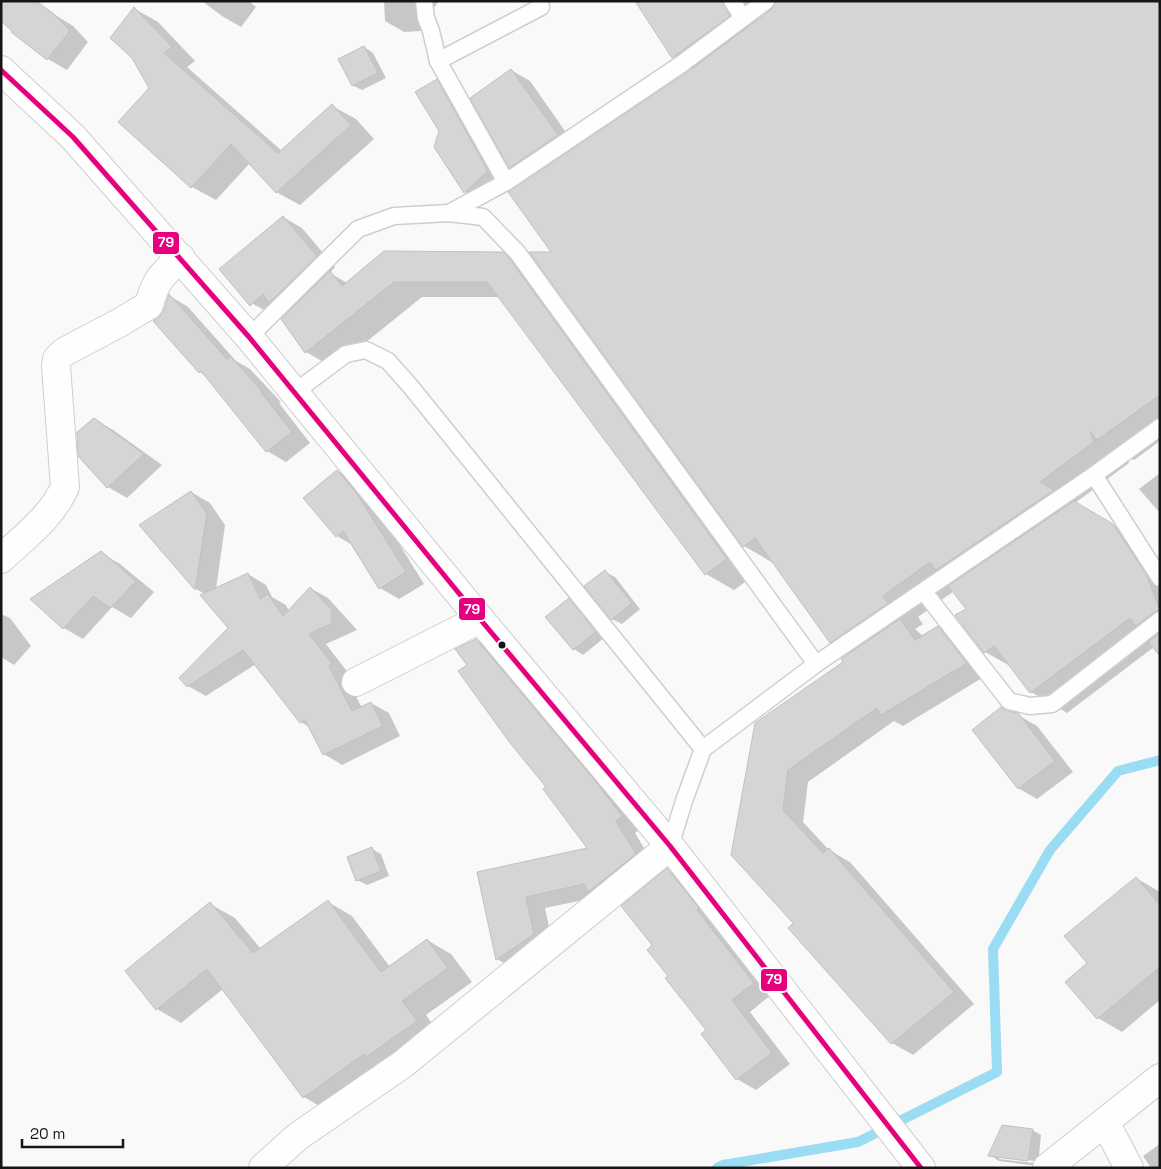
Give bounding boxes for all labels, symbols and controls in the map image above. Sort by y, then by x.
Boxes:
line badge: 79 [152,231,180,255]
text: 79 [158,233,174,251]
line badge: 79 [458,597,486,621]
text: 79 [464,600,480,618]
unlabelled marker [497,640,507,650]
line badge: 79 [760,968,788,992]
text: 79 [766,970,782,988]
scale bar [22,1116,124,1148]
text: 20 m [30,1124,65,1143]

